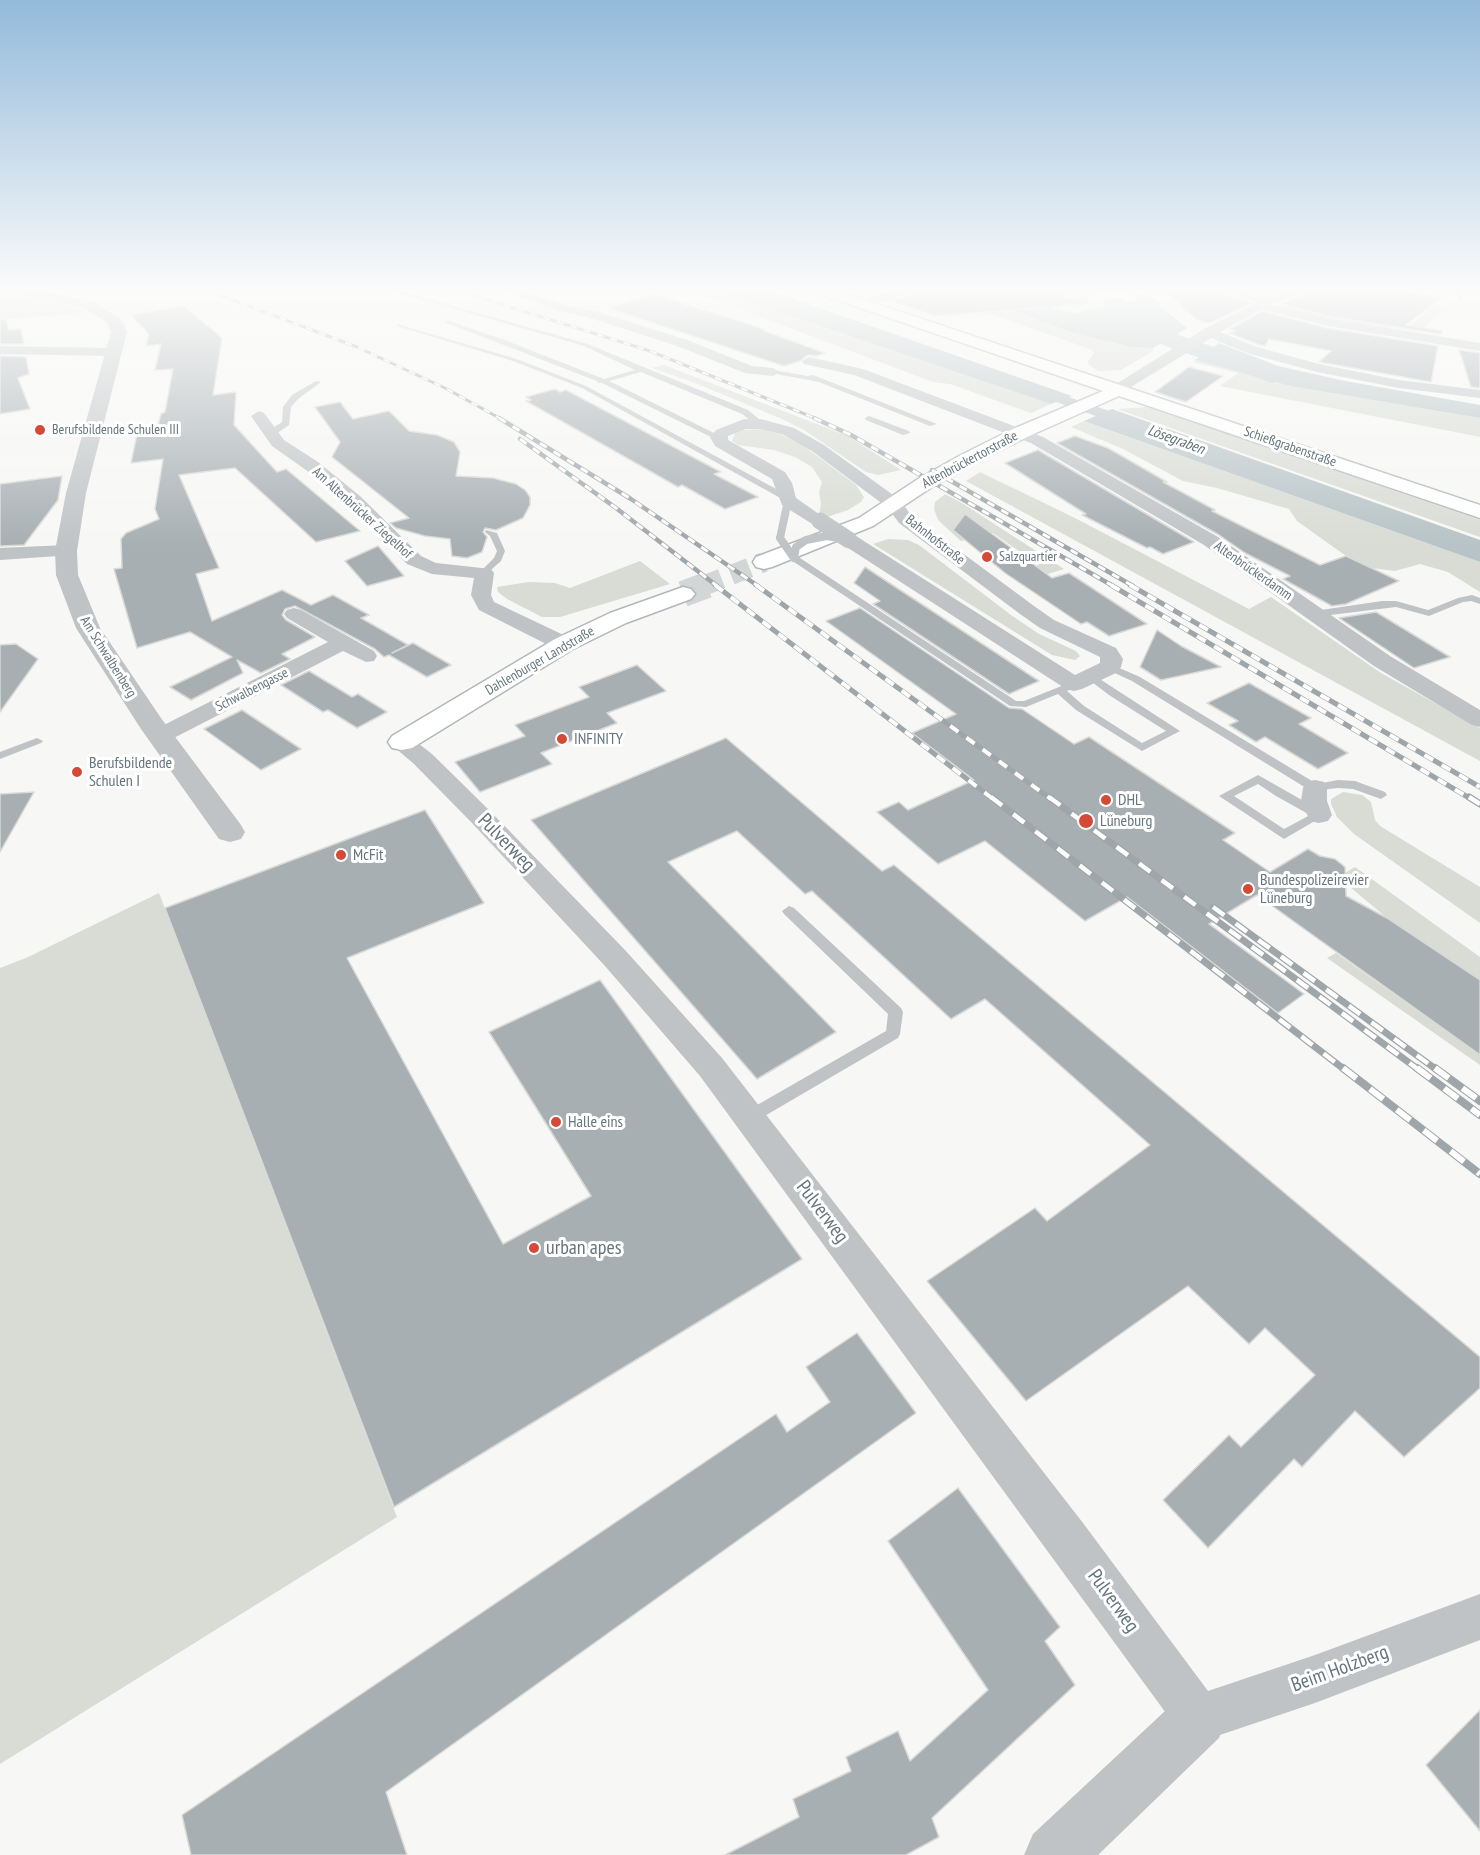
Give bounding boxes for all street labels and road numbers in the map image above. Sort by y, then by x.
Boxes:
street label: Schießgrabenstraße [1241,423,1339,471]
street label: Altenbrückertorstraße [919,428,1021,492]
street label: Am Altenbrücker Ziegelhof [309,464,415,562]
street label: Bahnhofstraße [902,512,968,568]
street label: Altenbrückerdamm [1211,538,1295,604]
street label: Am Schwalbenberg [76,613,140,701]
street label: Dahlenburger Landstraße [483,623,597,699]
street label: Schwalbengasse [213,665,291,715]
street label: Pulverweg [472,809,540,877]
street label: Pulverweg [791,1176,853,1248]
street label: Pulverweg [1082,1565,1144,1637]
street label: Beim Holzberg [1288,1640,1392,1698]

